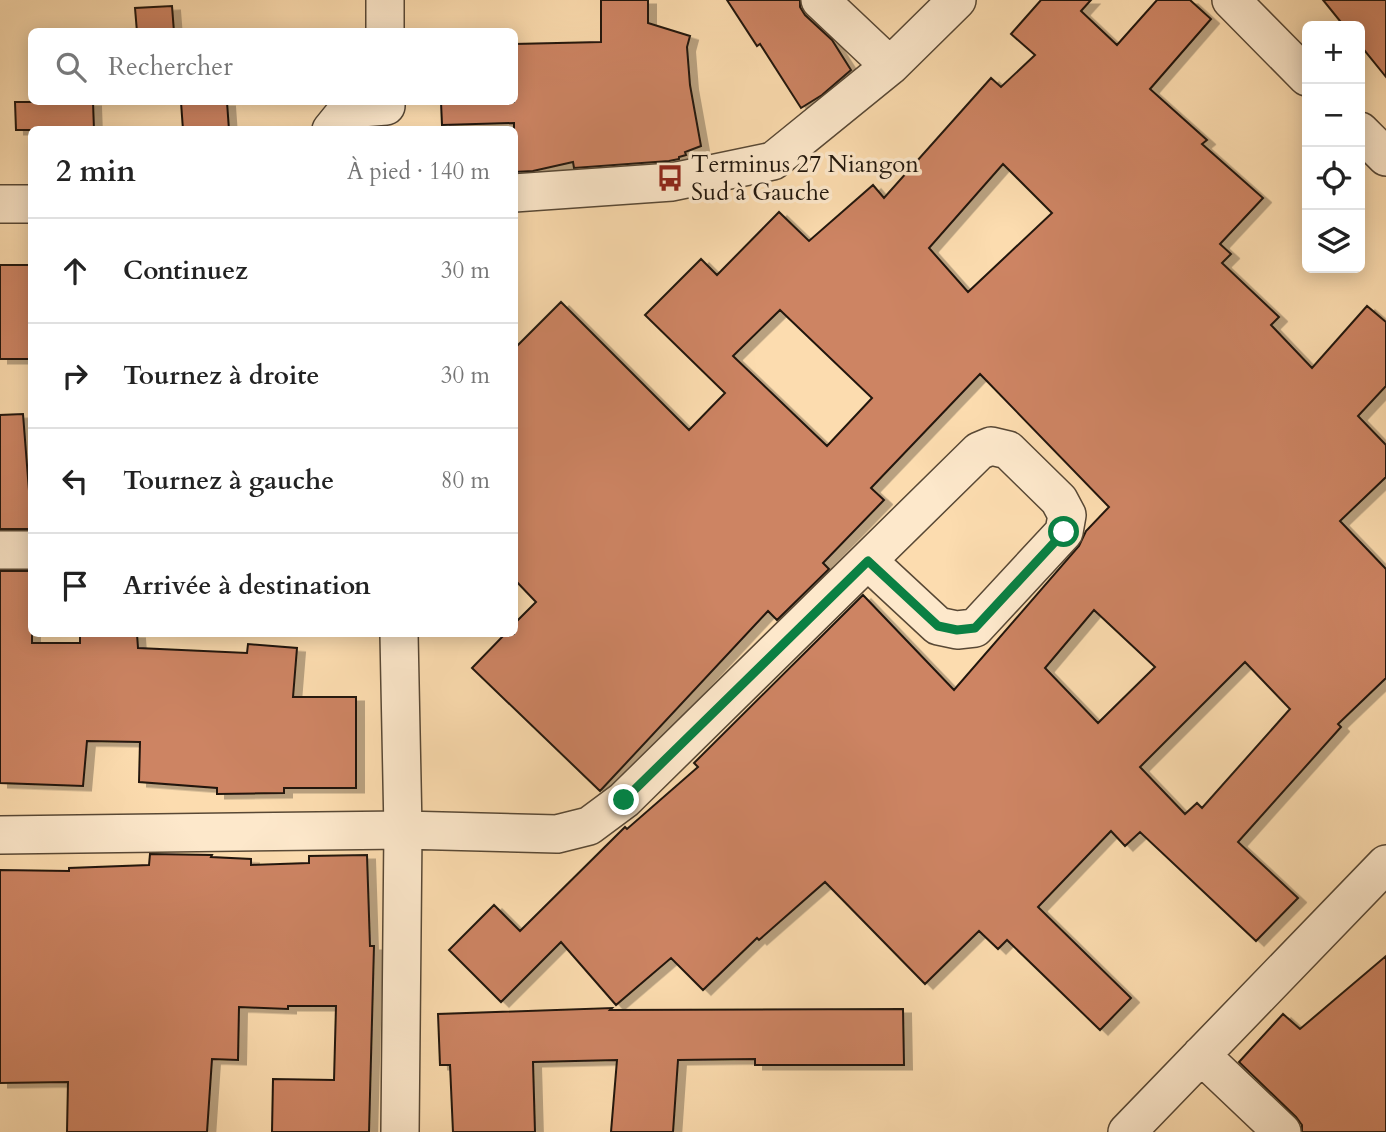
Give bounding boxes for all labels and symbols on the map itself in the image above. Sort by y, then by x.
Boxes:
place label: Terminus 27 Niangon Sud à Gauche [691,148,919,209]
bus stop icon: Terminus 27 Niangon Sud à Gauche [655,163,685,193]
route start [1048,516,1079,547]
route end [608,784,639,815]

